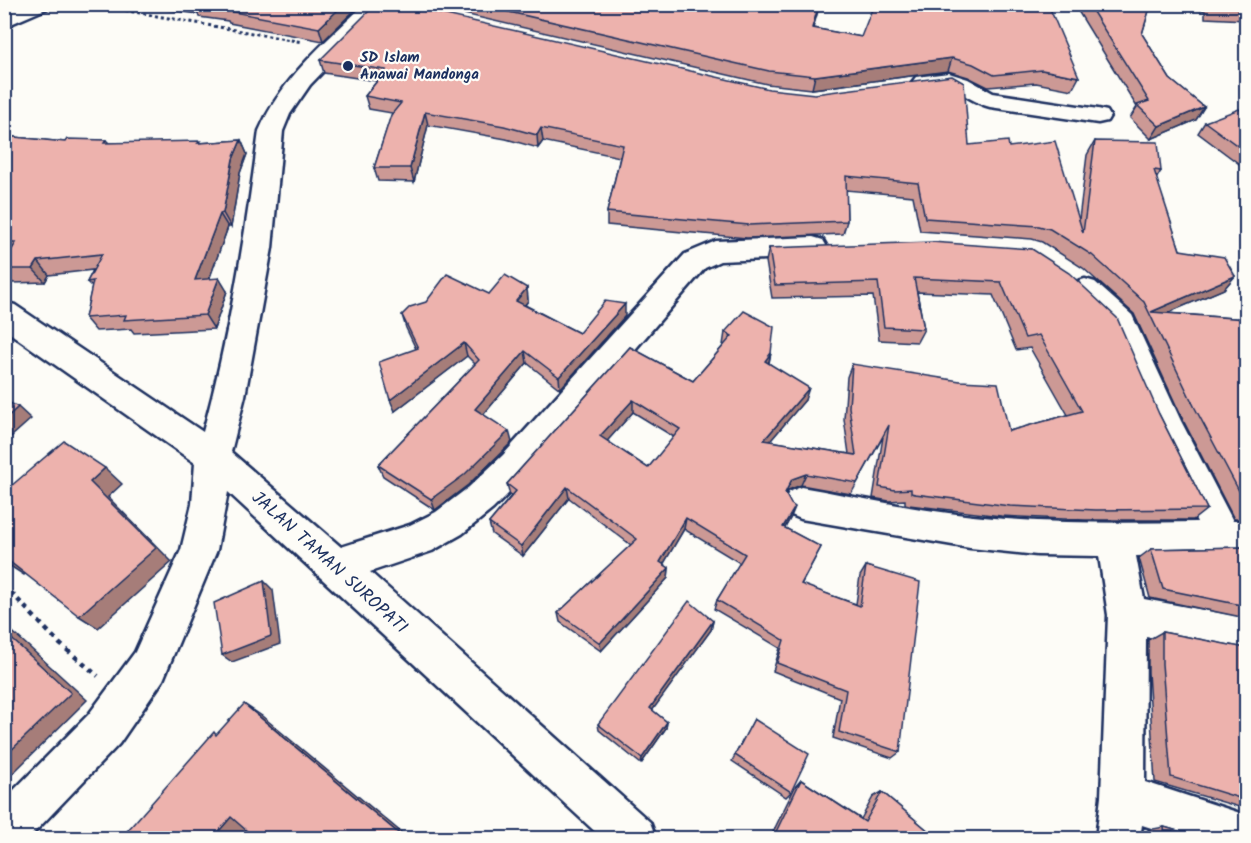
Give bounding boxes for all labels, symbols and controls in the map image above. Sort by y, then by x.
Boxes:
place label: SD Islam Anawai Mandonga [360,46,479,87]
marker: SD Islam Anawai Mandonga [341,59,355,73]
street label: JALAN TAMAN SUROPATI [244,485,414,642]

